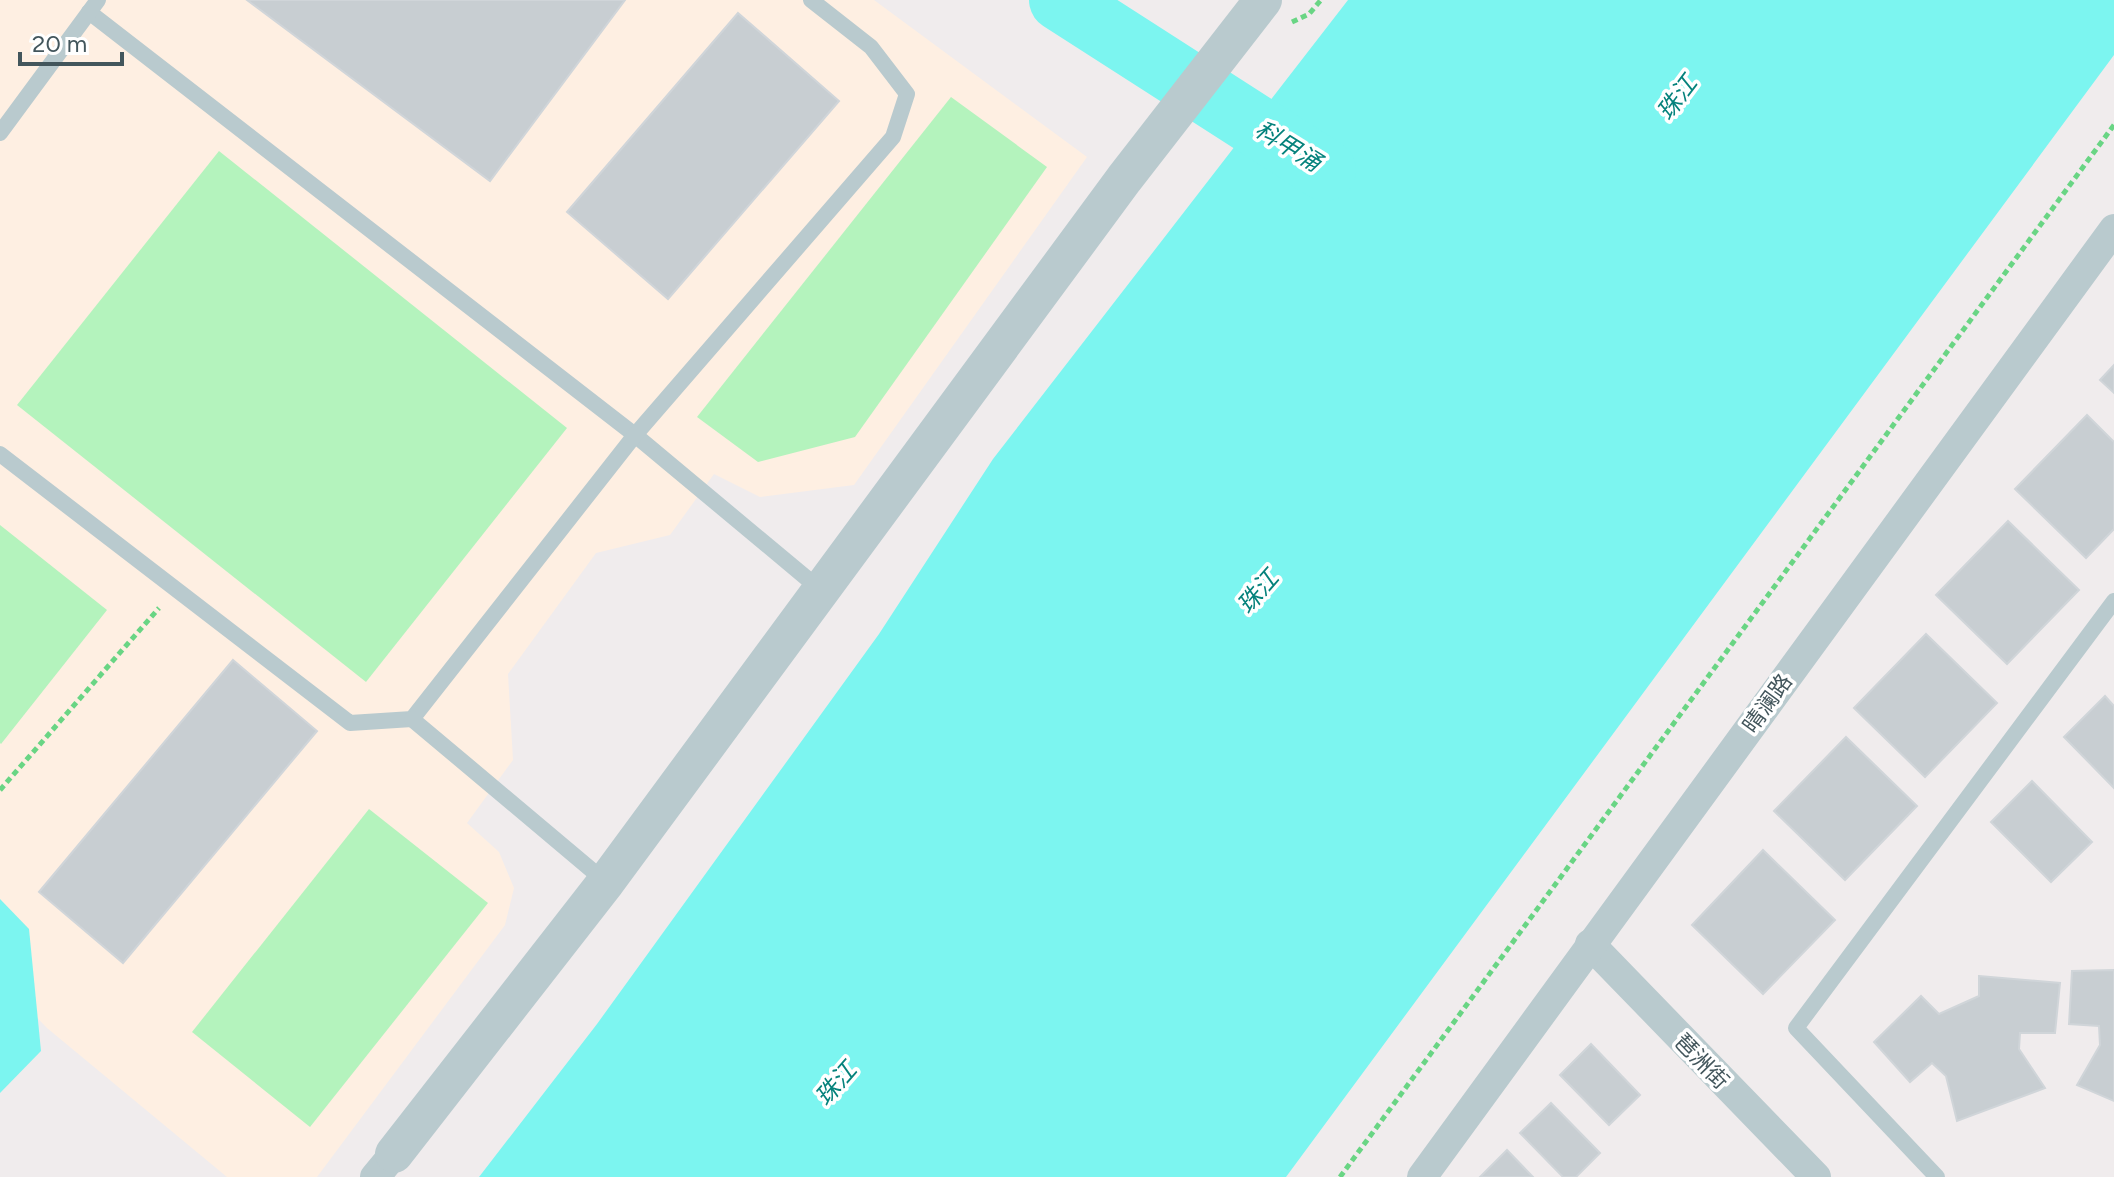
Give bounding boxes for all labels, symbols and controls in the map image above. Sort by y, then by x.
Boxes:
scale bar [20,16,122,66]
text: 20 m [32,29,87,58]
water label: 珠江 [1651,67,1704,126]
water label: 科甲涌 [1250,114,1329,179]
water label: 珠江 [1231,562,1286,619]
street label: 晴澜路 [1737,669,1798,738]
street label: 琶洲街 [1669,1028,1734,1094]
water label: 珠江 [809,1054,864,1111]

